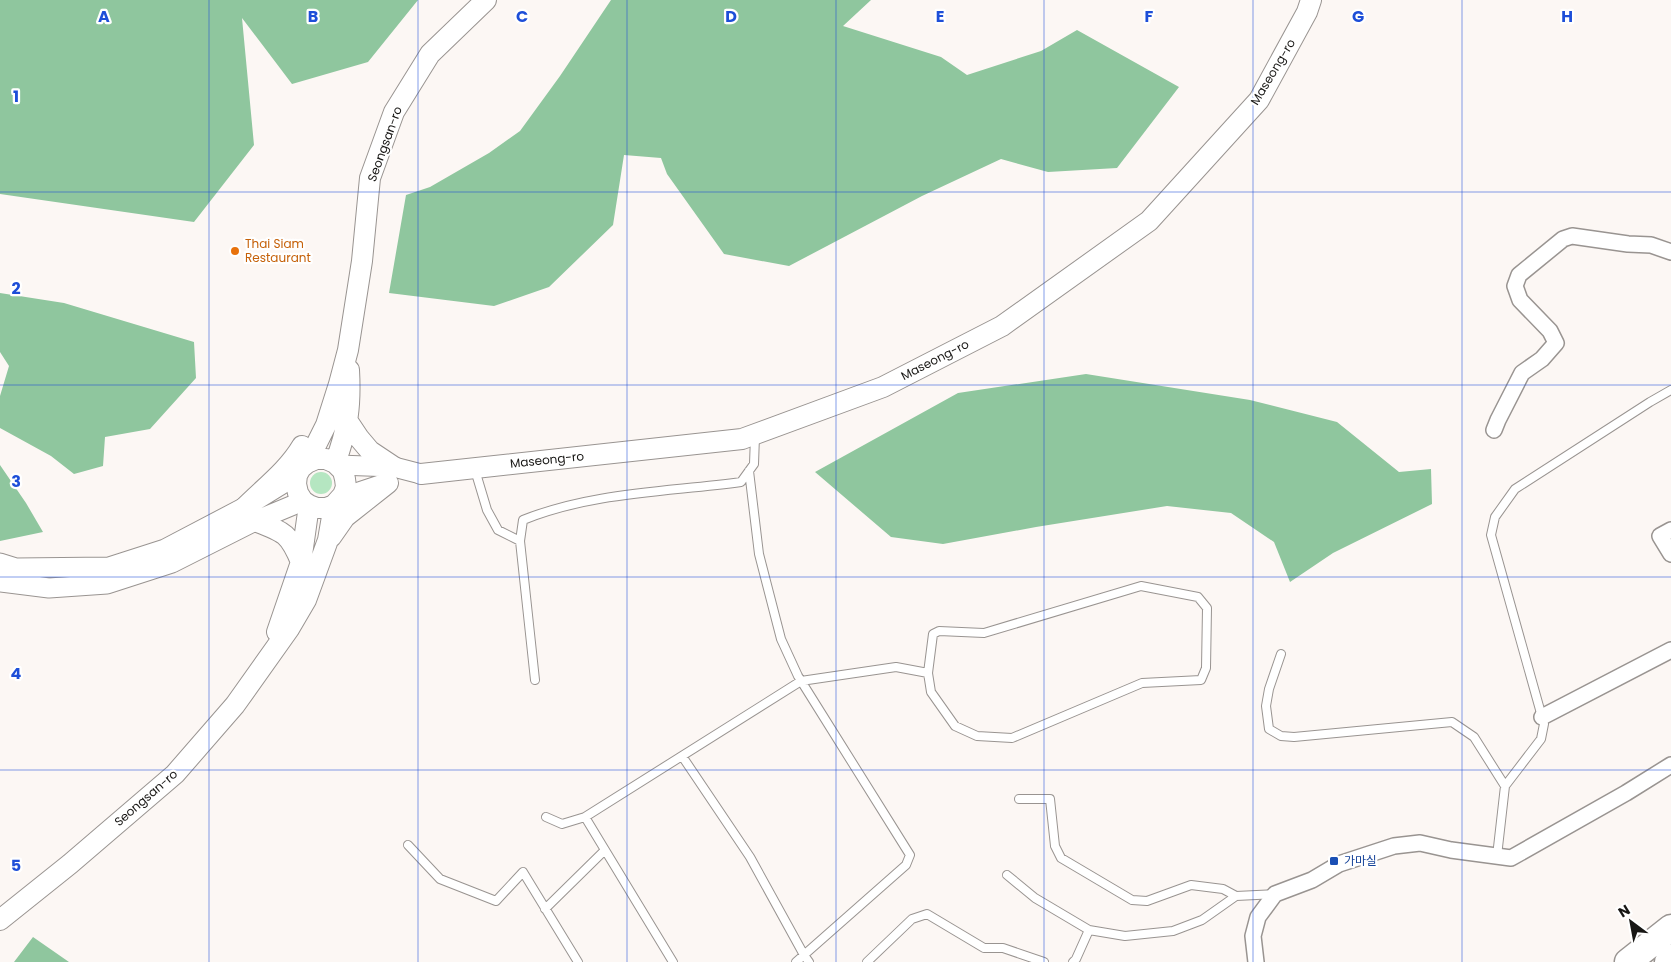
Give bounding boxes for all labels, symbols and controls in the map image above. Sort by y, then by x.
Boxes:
text: A [98,5,110,28]
text: B [308,5,318,28]
text: C [516,5,528,28]
text: D [725,5,737,28]
text: E [936,5,944,28]
text: F [1145,5,1154,28]
text: G [1352,5,1364,28]
text: H [1561,5,1573,28]
street label: Maseong-ro [1246,35,1299,108]
text: 1 [13,85,19,108]
street label: Seongsan-ro [363,104,406,184]
place label: Thai Siam Restaurant [245,235,311,266]
marker: Thai Siam Restaurant [229,245,241,257]
text: 2 [11,277,21,300]
street label: Maseong-ro [898,335,972,384]
street label: Maseong-ro [509,447,585,472]
text: 3 [11,470,21,493]
text: 4 [11,662,22,685]
street label: Seongsan-ro [110,765,181,830]
place label: 가마실 [1344,852,1377,869]
text: 5 [11,854,21,877]
marker: 가마실 [1328,855,1340,867]
north arrow [1606,897,1656,947]
text: N [1614,900,1634,922]

